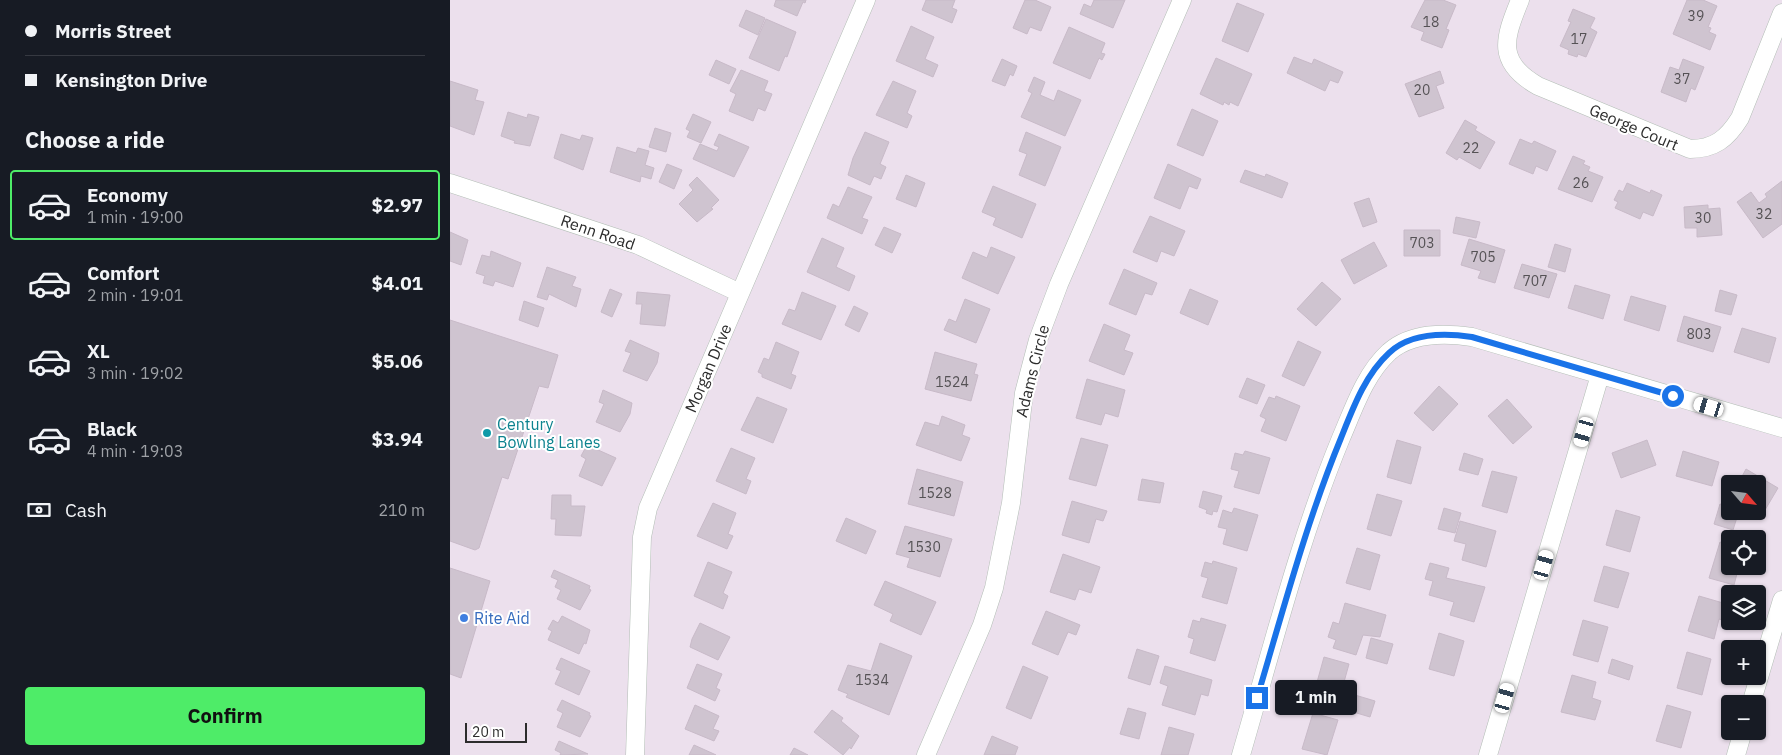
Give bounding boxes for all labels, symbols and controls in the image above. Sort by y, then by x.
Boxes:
house number: 39 [1688,7,1704,25]
house number: 18 [1423,13,1439,31]
text: Morris Street [55,19,171,43]
house number: 17 [1571,30,1587,48]
text: Kensington Drive [55,68,207,92]
house number: 37 [1674,70,1690,88]
house number: 20 [1414,81,1430,99]
street label: George Court [1586,99,1682,155]
text: Choose a ride [25,125,165,154]
house number: 22 [1463,139,1479,157]
house number: 26 [1573,174,1589,192]
icon: car [27,183,72,228]
text: Economy [87,183,168,207]
text: $2.97 [371,193,423,217]
house number: 32 [1756,205,1772,223]
text: 1 min · 19:00 [87,207,183,227]
house number: 30 [1695,209,1711,227]
street label: Renn Road [558,210,638,254]
house number: 703 [1409,234,1435,252]
house number: 705 [1470,248,1496,266]
icon: car [27,261,72,306]
text: Comfort [87,261,160,285]
text: $4.01 [371,271,423,295]
house number: 707 [1522,272,1548,290]
text: 2 min · 19:01 [87,285,183,305]
street label: Morgan Drive [680,320,736,415]
street label: Adams Circle [1011,323,1053,419]
house number: 803 [1686,325,1712,343]
icon: car [27,339,72,384]
text: XL [87,339,110,363]
text: $5.06 [371,349,423,373]
text: 3 min · 19:02 [87,363,183,383]
house number: 1524 [935,373,969,391]
route start [1662,385,1684,407]
car [1692,395,1725,419]
place label: Century Bowling Lanes [497,414,601,452]
car [1572,416,1595,448]
icon: car [27,417,72,462]
text: Black [87,417,137,441]
text: $3.94 [371,427,423,451]
marker: Century Bowling Lanes [481,427,493,439]
text: 4 min · 19:03 [87,441,183,461]
north arrow [1721,475,1766,520]
map controls [1721,475,1766,740]
house number: 1528 [918,484,952,502]
icon: cash [25,496,53,524]
text: Cash [65,498,107,522]
text: 210 m [378,500,425,520]
button: locate [1721,530,1766,575]
house number: 1530 [907,538,941,556]
car [1532,549,1555,581]
button: layers [1721,585,1766,630]
place label: Rite Aid [474,608,530,628]
marker: Rite Aid [458,612,470,624]
button: + [1721,640,1766,685]
house number: 1534 [855,671,889,689]
callout: 1 min [1274,680,1357,716]
car [1493,682,1516,714]
button: Confirm [25,687,425,745]
route end [1246,687,1268,709]
text: 1 min [1295,687,1337,707]
button: − [1721,695,1766,740]
scale bar [465,720,528,743]
text: 20 m [472,723,504,741]

